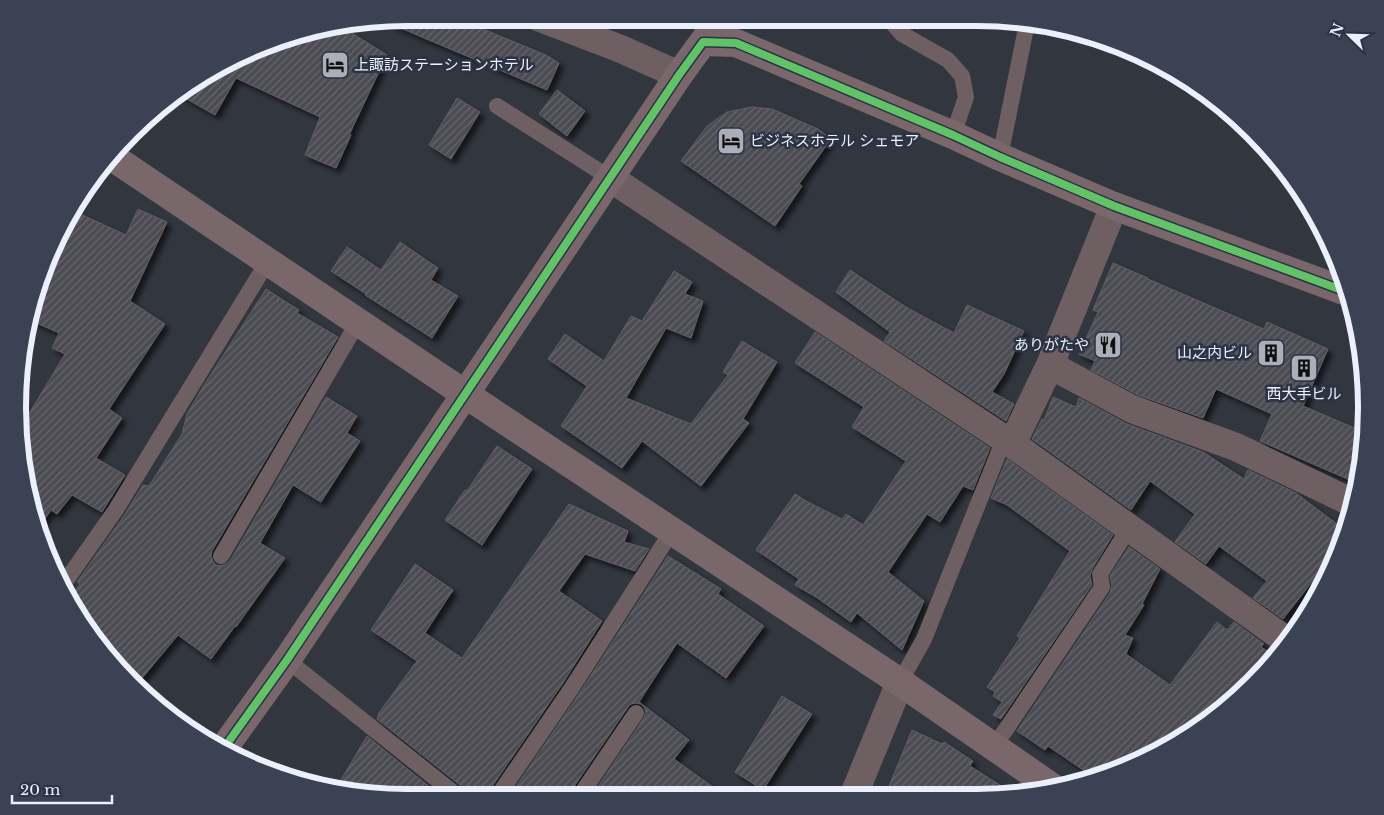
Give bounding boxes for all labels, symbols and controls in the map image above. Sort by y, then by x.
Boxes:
north arrow [1324,10,1374,60]
text: N [1326,20,1348,39]
hotel icon: 上諏訪ステーションホテル [320,50,350,80]
place label: 上諏訪ステーションホテル [354,55,534,74]
hotel icon: ビジネスホテル シェモア [716,126,746,156]
place label: ビジネスホテル シェモア [750,131,919,150]
restaurant icon: ありがたや [1093,330,1123,360]
place label: ありがたや [1014,335,1089,354]
building icon: 山之内ビル [1256,338,1286,368]
place label: 山之内ビル [1177,343,1252,362]
building icon: 西大手ビル [1289,353,1319,383]
place label: 西大手ビル [1266,384,1342,403]
scale bar [12,772,112,804]
text: 20 m [20,780,60,799]

